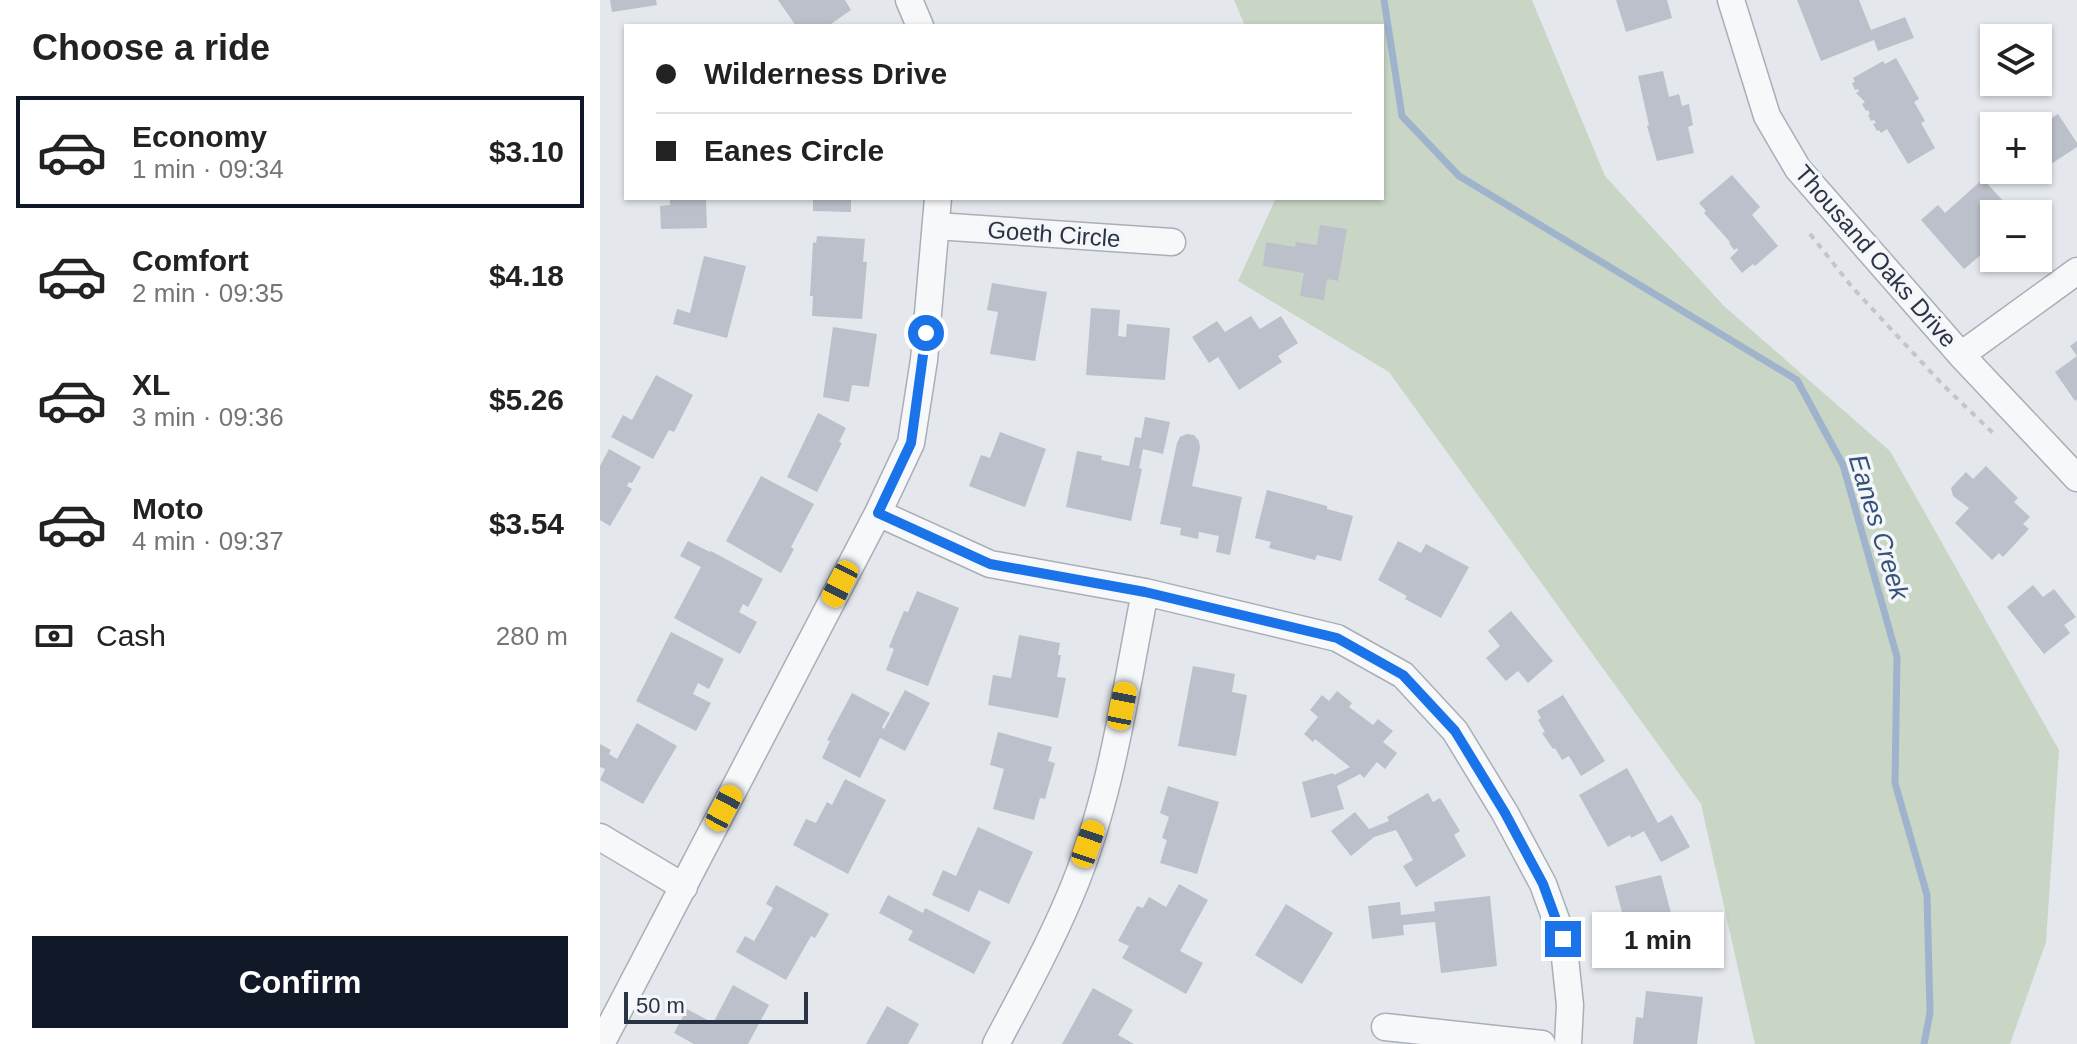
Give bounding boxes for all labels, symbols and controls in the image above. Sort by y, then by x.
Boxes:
map controls [1980,24,2052,272]
button: layers [1980,24,2052,96]
text: Choose a ride [32,27,270,68]
text: Wilderness Drive [704,57,947,90]
button: + [1980,112,2052,184]
icon: car [36,116,108,188]
text: Economy [132,120,267,153]
text: Eanes Circle [704,134,884,167]
text: $3.10 [489,135,564,168]
text: 1 min · 09:34 [132,154,284,184]
street label: Thousand Oaks Drive [1790,160,1962,352]
button: − [1980,200,2052,272]
street label: Goeth Circle [987,216,1121,252]
icon: car [36,240,108,312]
text: Comfort [132,244,249,277]
text: $4.18 [489,259,564,292]
text: 2 min · 09:35 [132,278,284,308]
route start [908,315,944,351]
icon: car [36,364,108,436]
text: XL [132,368,170,401]
text: $5.26 [489,383,564,416]
text: 3 min · 09:36 [132,402,284,432]
water label: Eanes Creek [1843,451,1916,605]
icon: car [36,488,108,560]
text: Moto [132,492,204,525]
text: $3.54 [489,507,564,540]
text: 4 min · 09:37 [132,526,284,556]
car [818,557,862,611]
icon: cash [32,614,76,658]
text: Cash [96,619,166,652]
text: 280 m [496,621,568,651]
car [1106,680,1138,732]
car [702,781,746,835]
car [1069,817,1107,871]
callout: 1 min [1591,911,1723,967]
route end [1545,921,1581,957]
text: 1 min [1624,925,1692,955]
button: Confirm [32,936,568,1028]
scale bar [624,988,808,1024]
text: 50 m [636,993,685,1018]

